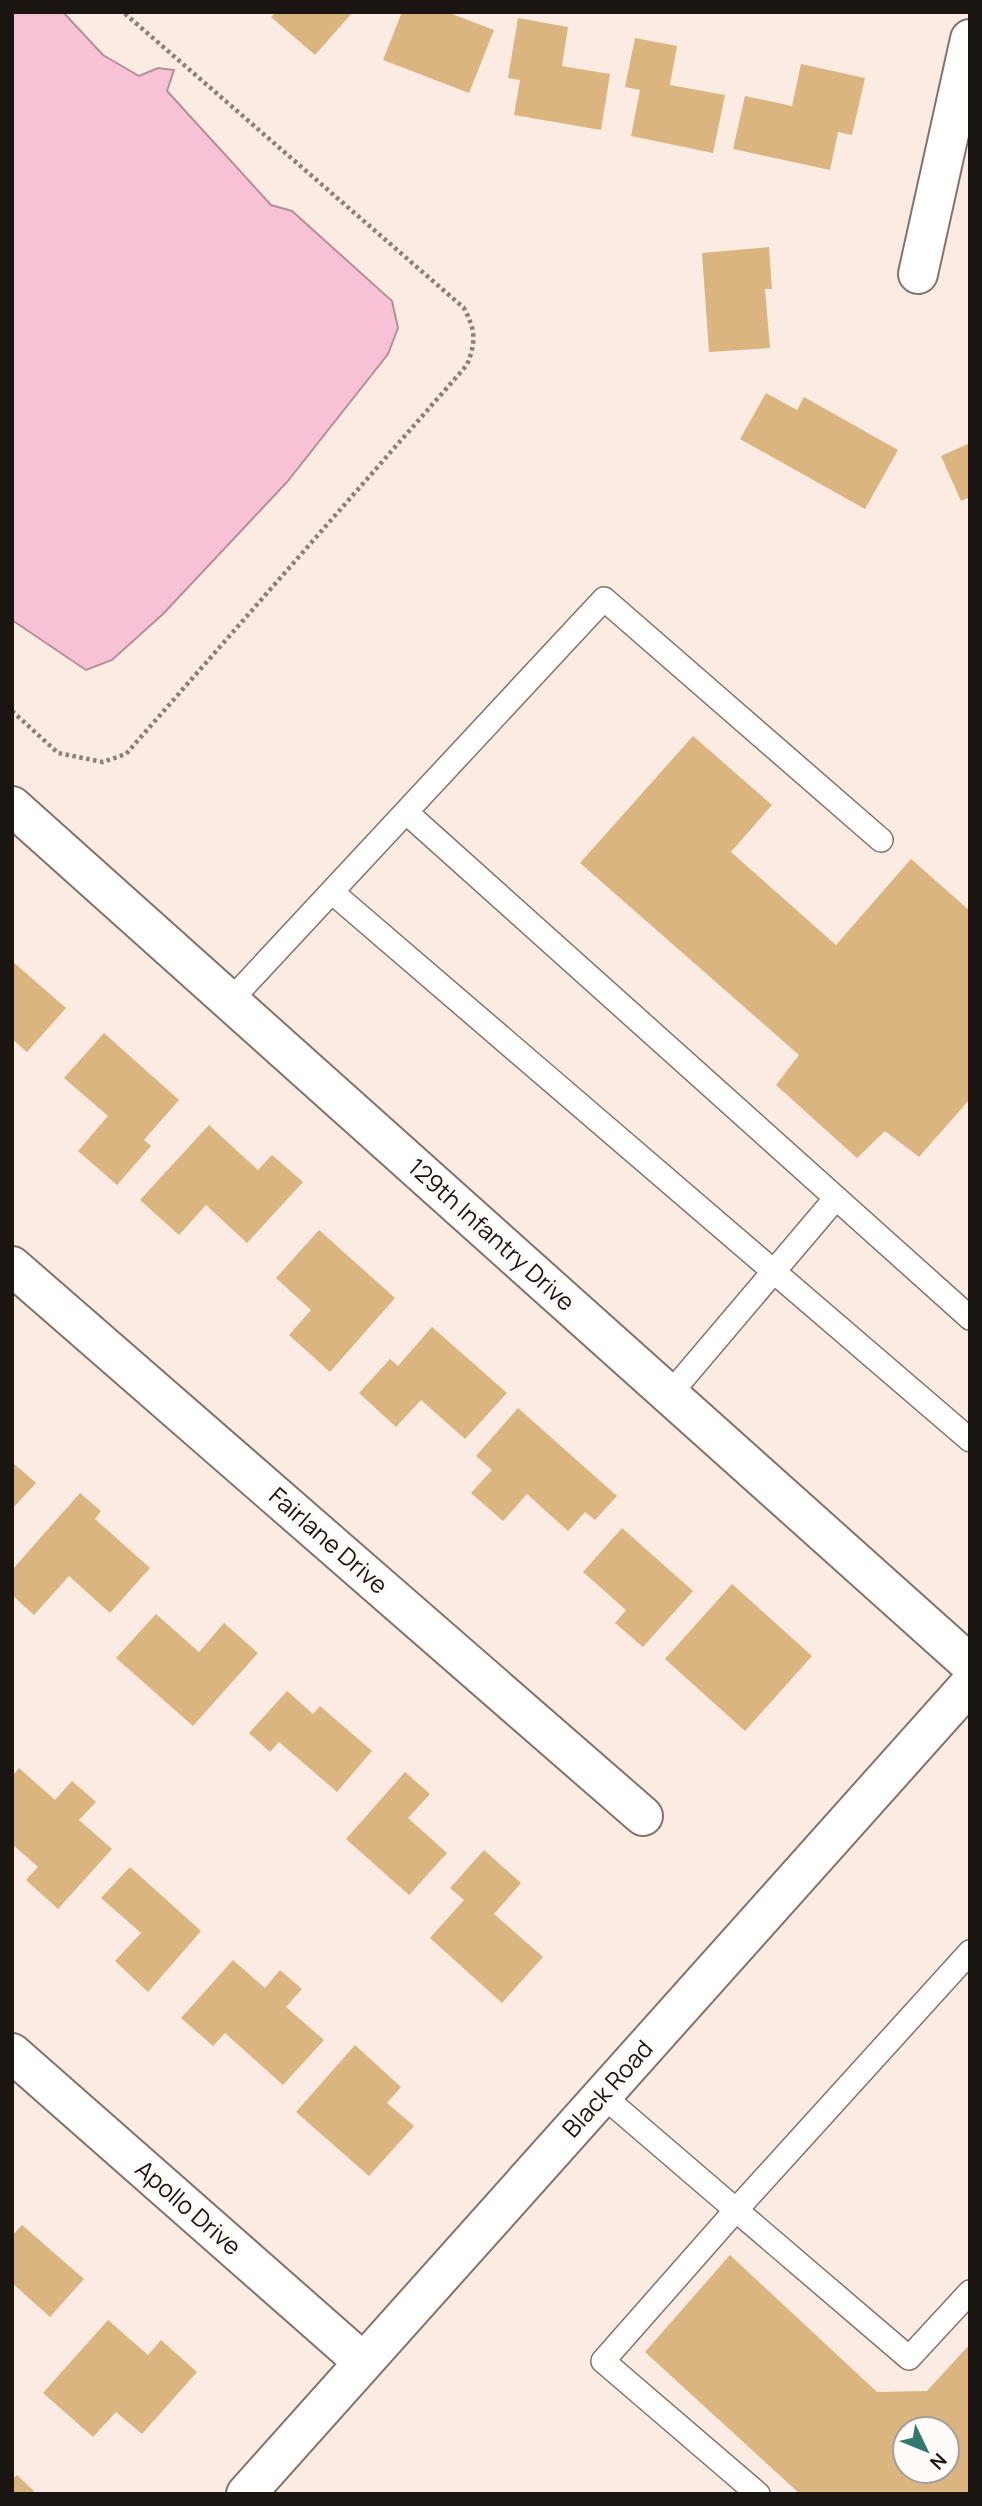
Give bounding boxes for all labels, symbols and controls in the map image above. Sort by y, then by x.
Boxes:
street label: 129th Infantry Drive [401,1150,583,1318]
street label: Fairlane Drive [263,1479,395,1601]
street label: Black Road [554,2032,659,2144]
street label: Apollo Drive [129,2152,249,2262]
north arrow [891,2415,961,2485]
text: N [924,2448,953,2475]

